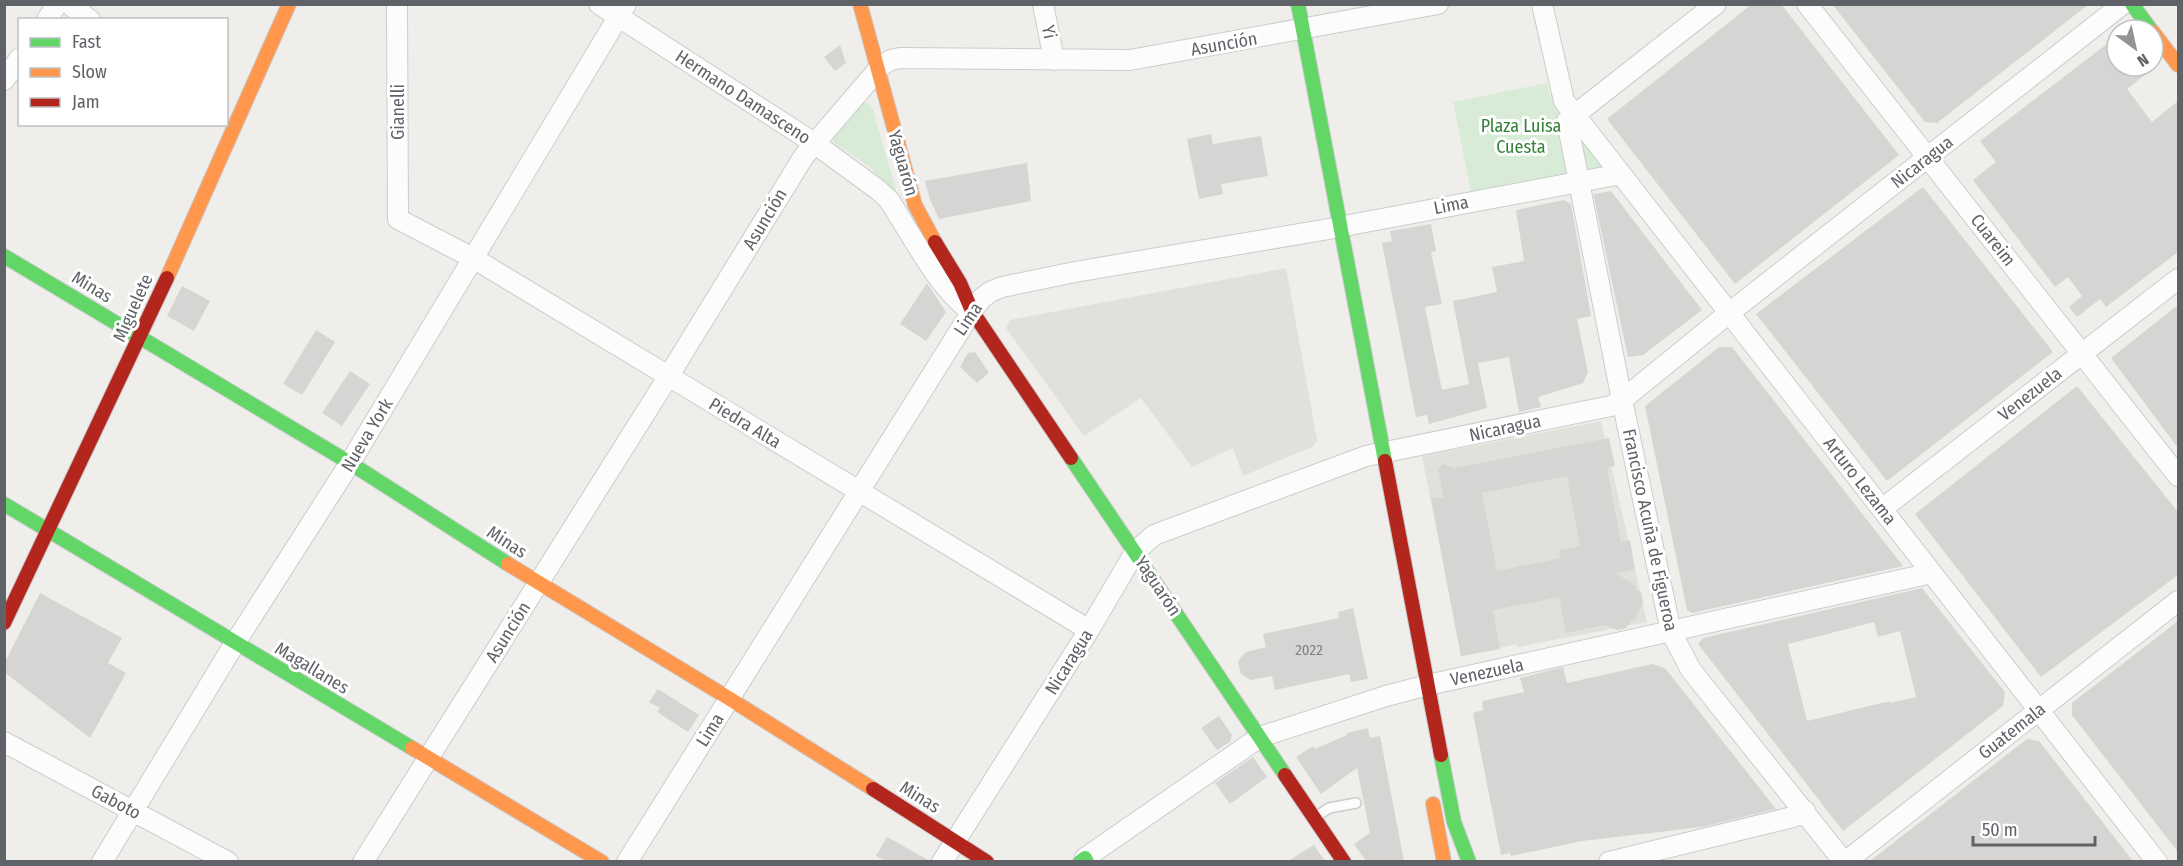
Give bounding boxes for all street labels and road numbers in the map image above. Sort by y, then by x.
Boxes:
street label: Yi [1037,23,1061,41]
street label: Asunción [1189,27,1259,61]
street label: Hermano Damasceno [671,45,815,149]
street label: Gianelli [387,84,409,140]
street label: Yaguarón [883,128,923,198]
street label: Nicaragua [1887,131,1958,193]
street label: Asunción [738,185,792,253]
street label: Lima [1432,191,1471,219]
street label: Cuareim [1966,210,2020,270]
street label: Minas [68,266,116,308]
street label: Miguelete [108,271,158,345]
street label: Lima [949,298,987,340]
street label: Venezuela [1994,362,2066,426]
street label: Piedra Alta [705,393,785,453]
street label: Nueva York [336,394,398,476]
street label: Nicaragua [1467,410,1543,446]
street label: Francisco Acuña de Figueroa [1618,427,1682,633]
street label: Arturo Lezama [1819,433,1901,529]
street label: Minas [483,521,531,563]
street label: Yaguarón [1130,552,1186,620]
street label: Asunción [481,598,535,666]
street label: Nicaragua [1040,625,1098,699]
street label: Magallanes [271,637,353,699]
street label: Venezuela [1448,653,1526,691]
street label: Guatemala [1974,698,2050,764]
street label: Lima [691,709,729,751]
street label: Minas [896,776,944,818]
street label: Gaboto [87,780,145,824]

